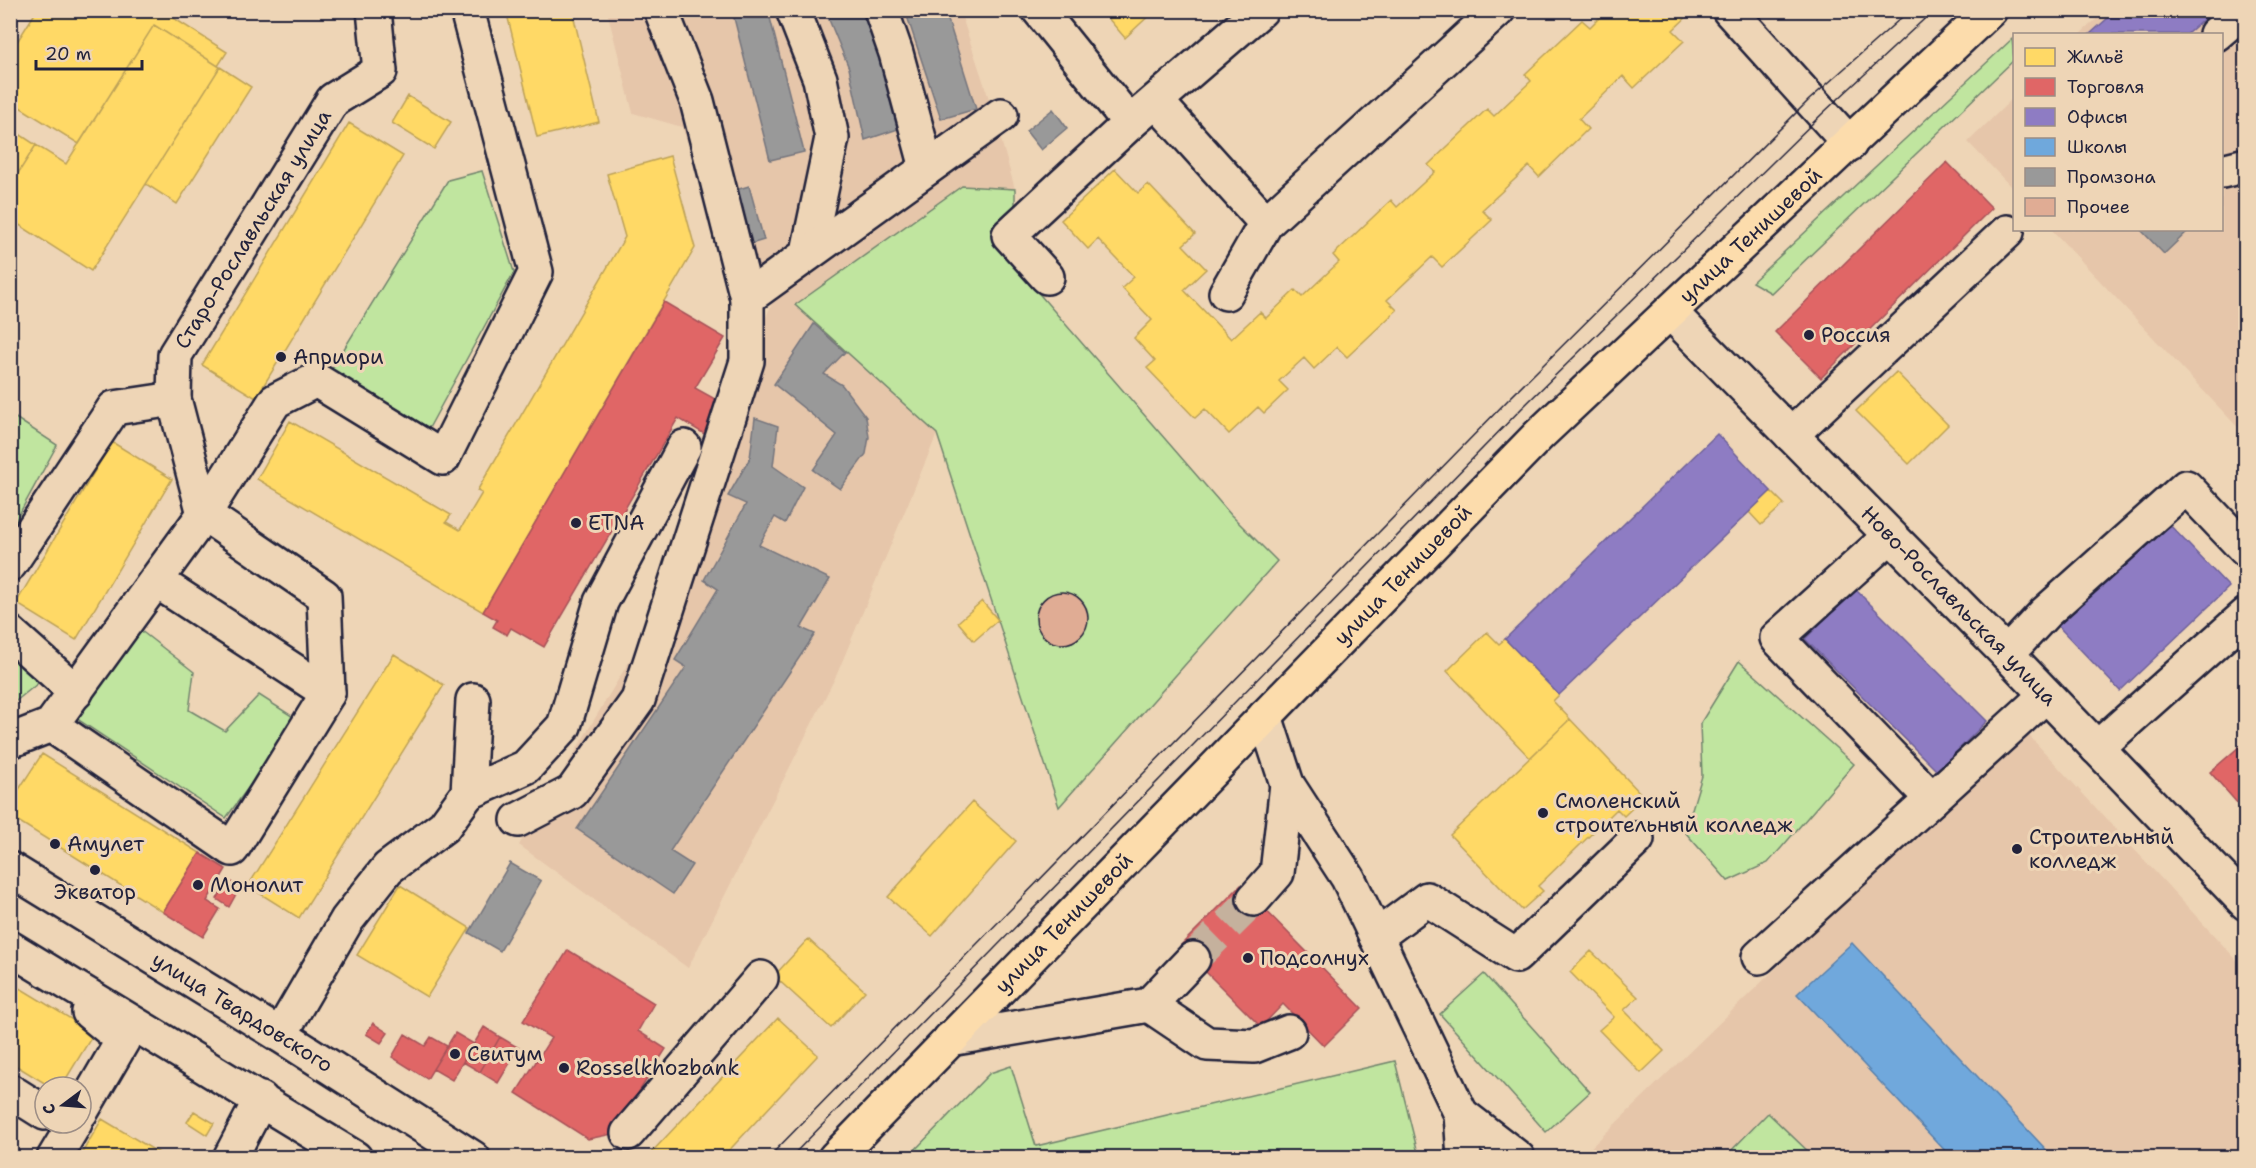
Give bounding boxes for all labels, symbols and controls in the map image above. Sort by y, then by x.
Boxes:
scale bar [36,33,142,71]
legend [2013,33,2223,231]
text: 20 m [45,42,91,66]
text: Жильё [2067,45,2124,69]
text: Торговля [2067,75,2145,99]
street label: Старо-Рославльская улица [168,104,338,354]
text: Офисы [2067,105,2128,129]
text: Школы [2067,135,2127,159]
street label: улица Тенишевой [1673,161,1828,310]
text: Промзона [2067,165,2156,189]
text: Прочее [2067,195,2130,219]
place label: Россия [1821,321,1891,349]
marker: Россия [1802,328,1816,342]
place label: Априори [293,343,384,371]
marker: Априори [274,350,288,364]
street label: улица Тенишевой [1328,498,1478,651]
street label: Ново-Рославльская улица [1855,500,2063,712]
place label: ETNA [588,509,645,537]
marker: ETNA [569,516,583,530]
place label: Смоленский строительный колледж [1555,787,1793,839]
marker: Смоленский строительный колледж [1536,806,1550,820]
place label: Строительный колледж [2029,823,2174,875]
place label: Амулет [67,830,144,858]
marker: Амулет [48,837,62,851]
marker: Строительный колледж [2010,842,2024,856]
street label: улица Тенишевой [989,846,1139,1000]
marker: Экватор [88,863,102,877]
place label: Монолит [210,871,303,899]
place label: Экватор [54,878,136,906]
marker: Монолит [191,878,205,892]
place label: Подсолнух [1260,944,1369,972]
street label: улица Твардовского [147,946,338,1079]
marker: Подсолнух [1241,951,1255,965]
place label: Свитум [467,1040,543,1068]
marker: Свитум [448,1047,462,1061]
place label: Rosselkhozbank [576,1054,740,1082]
marker: Rosselkhozbank [557,1061,571,1075]
north arrow [33,1075,93,1135]
text: С [38,1101,61,1117]

